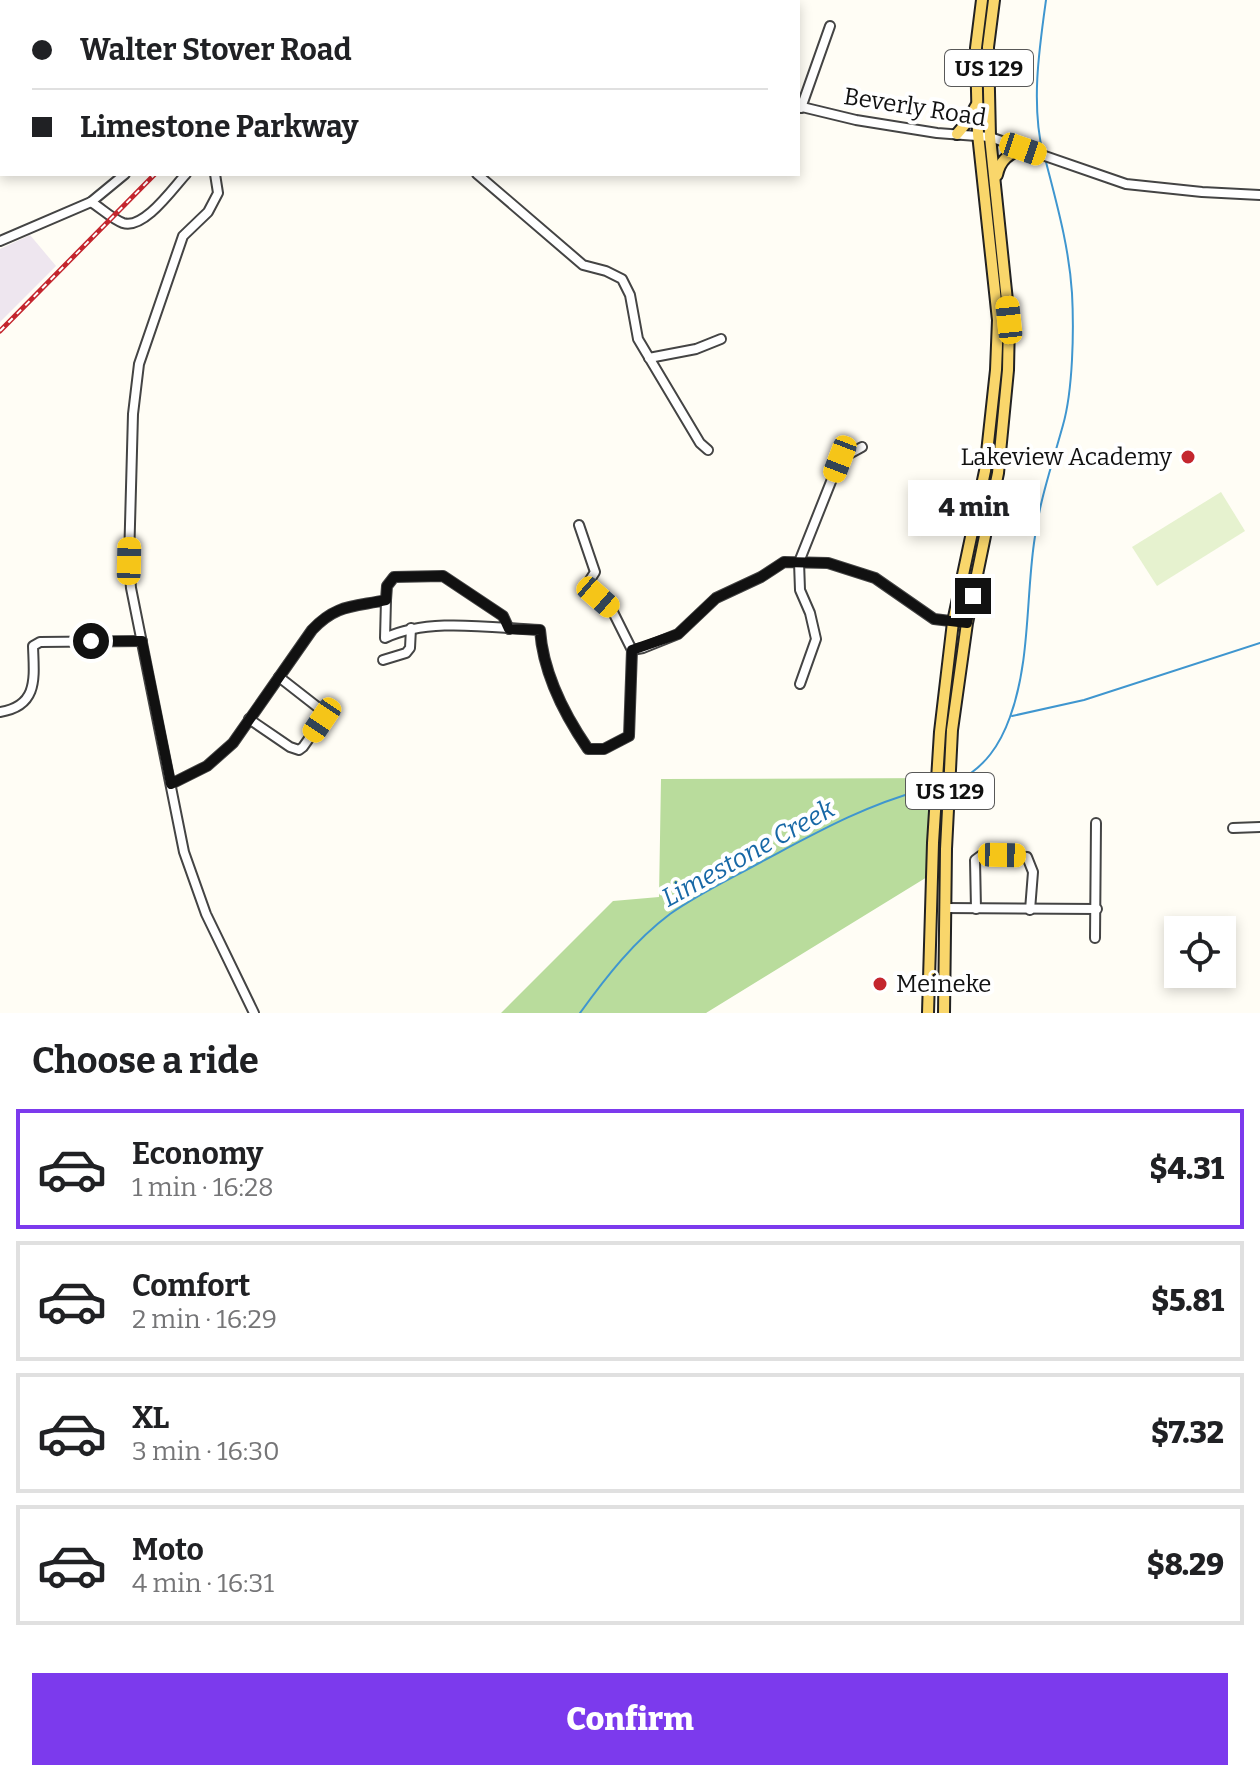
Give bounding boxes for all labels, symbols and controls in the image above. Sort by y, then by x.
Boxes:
text: Walter Stover Road [80,32,352,68]
road number: US 129 [945,50,1033,86]
street label: Beverly Road [842,82,988,132]
text: Limestone Parkway [80,109,359,145]
car [996,130,1050,168]
car [995,295,1023,345]
car [820,432,860,486]
place label: Lakeview Academy [960,443,1172,471]
marker: Lakeview Academy [1179,448,1197,466]
callout: 4 min [907,480,1039,536]
text: 4 min [939,492,1009,523]
car [117,537,141,585]
car [572,572,624,622]
route end [955,578,991,614]
route start [73,623,109,659]
car [299,693,345,747]
road number: US 129 [906,773,994,809]
water label: Limestone Creek [656,793,841,914]
car [978,843,1026,867]
map controls [1164,916,1236,988]
button: locate [1164,916,1236,988]
place label: Meineke [896,970,991,998]
marker: Meineke [871,975,889,993]
text: Choose a ride [32,1039,259,1083]
icon: car [36,1133,108,1205]
text: Economy [132,1136,263,1172]
text: $4.31 [1149,1151,1224,1187]
text: 1 min · 16:28 [132,1172,274,1203]
icon: car [36,1265,108,1337]
text: Comfort [132,1268,250,1304]
text: $5.81 [1151,1283,1224,1319]
text: 2 min · 16:29 [132,1304,277,1335]
icon: car [36,1397,108,1469]
text: XL [132,1400,169,1436]
text: $7.32 [1151,1415,1224,1451]
text: 3 min · 16:30 [132,1436,280,1467]
icon: car [36,1529,108,1601]
text: Moto [132,1532,204,1568]
text: $8.29 [1147,1547,1224,1583]
text: 4 min · 16:31 [132,1568,274,1599]
button: Confirm [32,1673,1228,1765]

